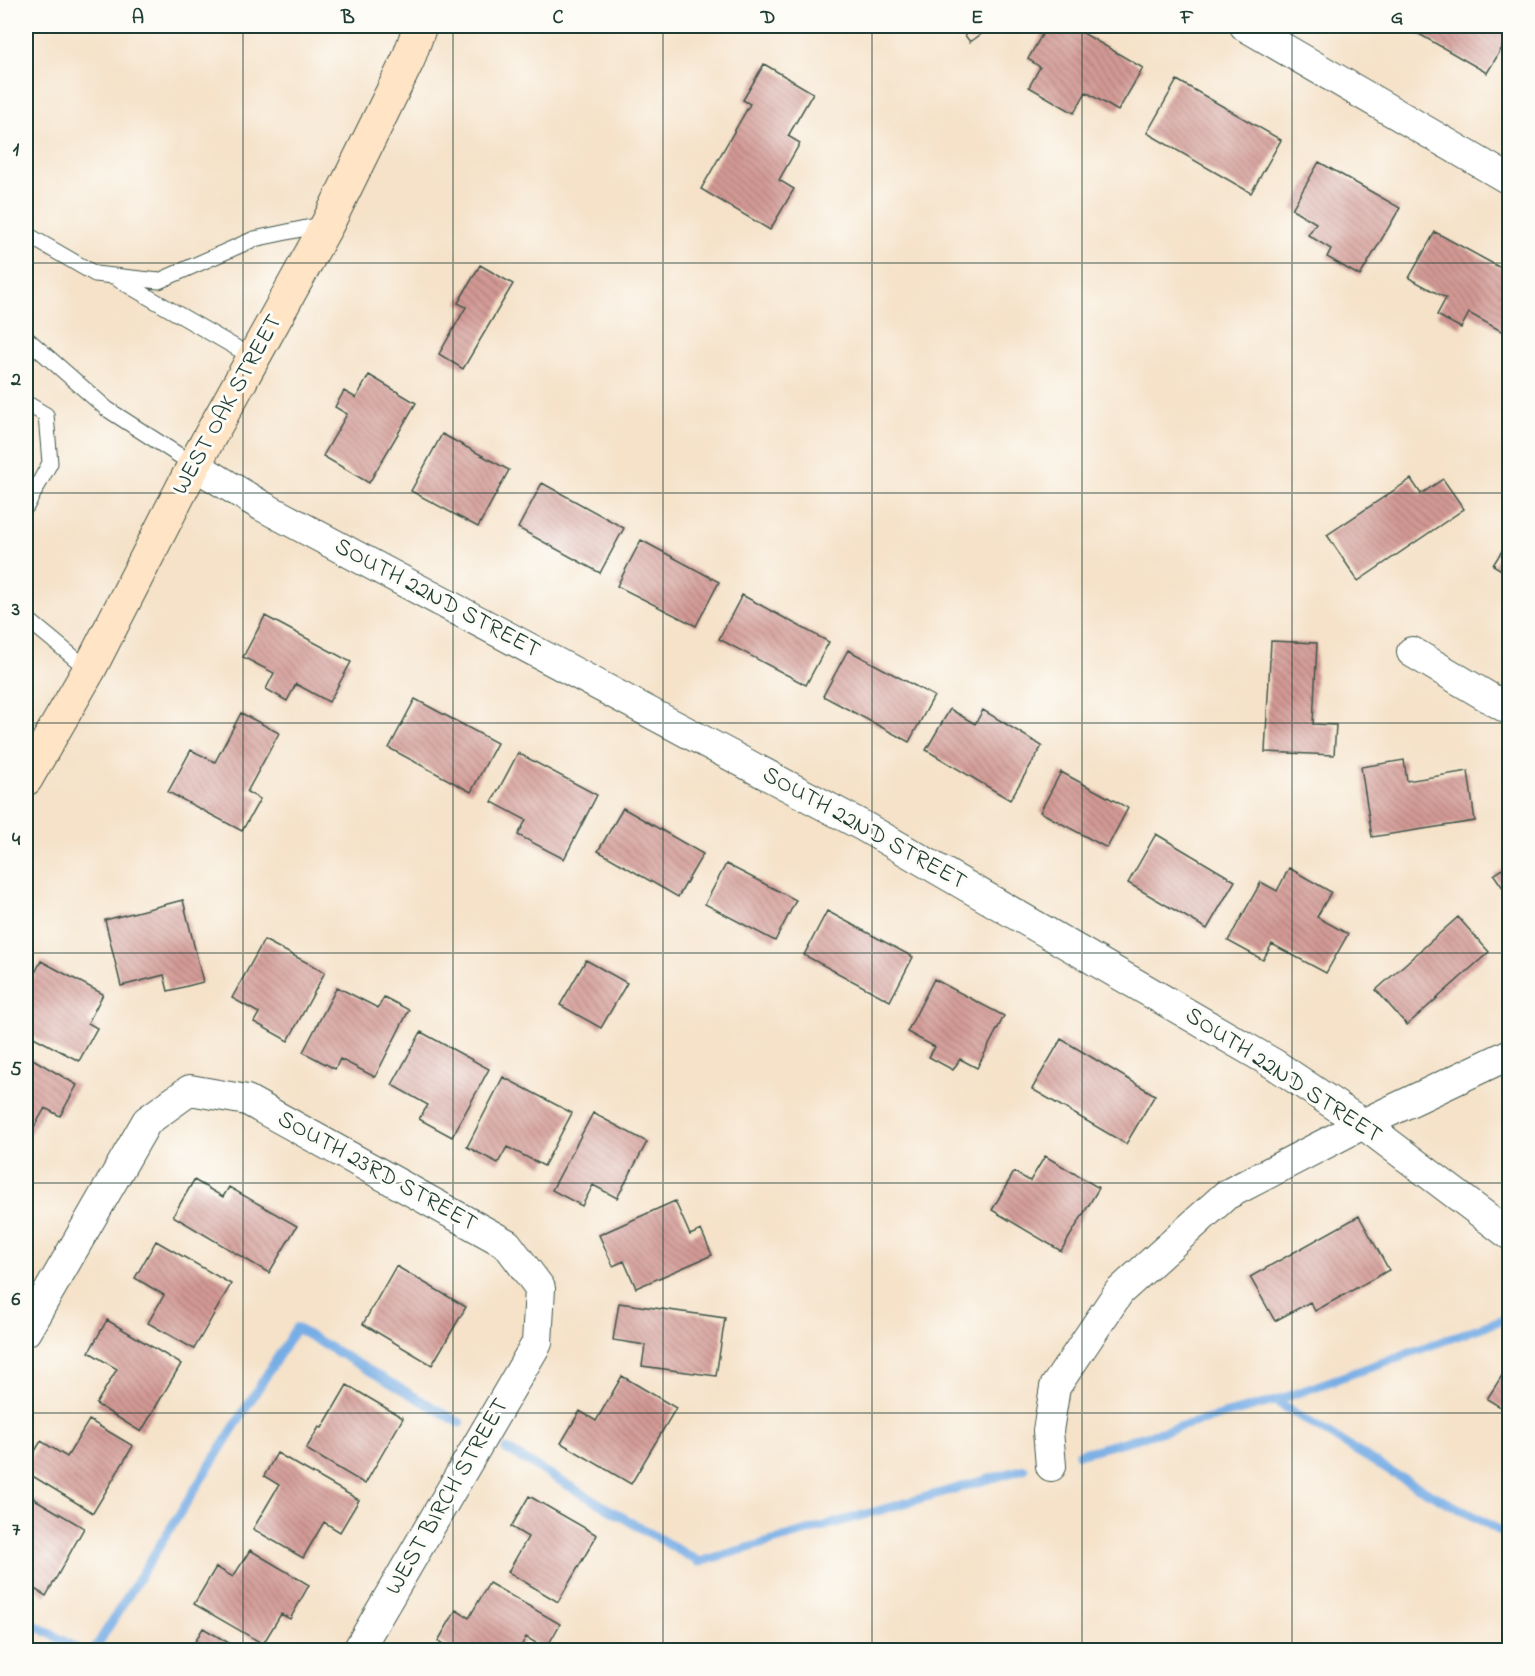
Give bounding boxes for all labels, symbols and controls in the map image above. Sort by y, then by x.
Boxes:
text: A [132,4,144,33]
text: B [340,4,355,33]
text: C [553,4,564,33]
text: D [760,4,775,33]
text: E [971,4,983,33]
text: F [1180,4,1194,33]
text: G [1391,4,1404,33]
text: 1 [13,136,20,165]
street label: WEST OAK STREET [164,308,292,502]
text: 2 [10,366,21,395]
street label: SOUTH 22ND STREET [328,530,547,668]
text: 3 [11,596,20,625]
street label: SOUTH 22ND STREET [755,758,973,900]
text: 4 [12,826,21,855]
street label: SOUTH 22ND STREET [1177,999,1389,1153]
text: 5 [10,1056,22,1085]
street label: SOUTH 23RD STREET [271,1102,484,1242]
text: 6 [12,1286,21,1315]
street label: WEST BIRCH STREET [377,1392,519,1602]
text: 7 [12,1516,21,1545]

